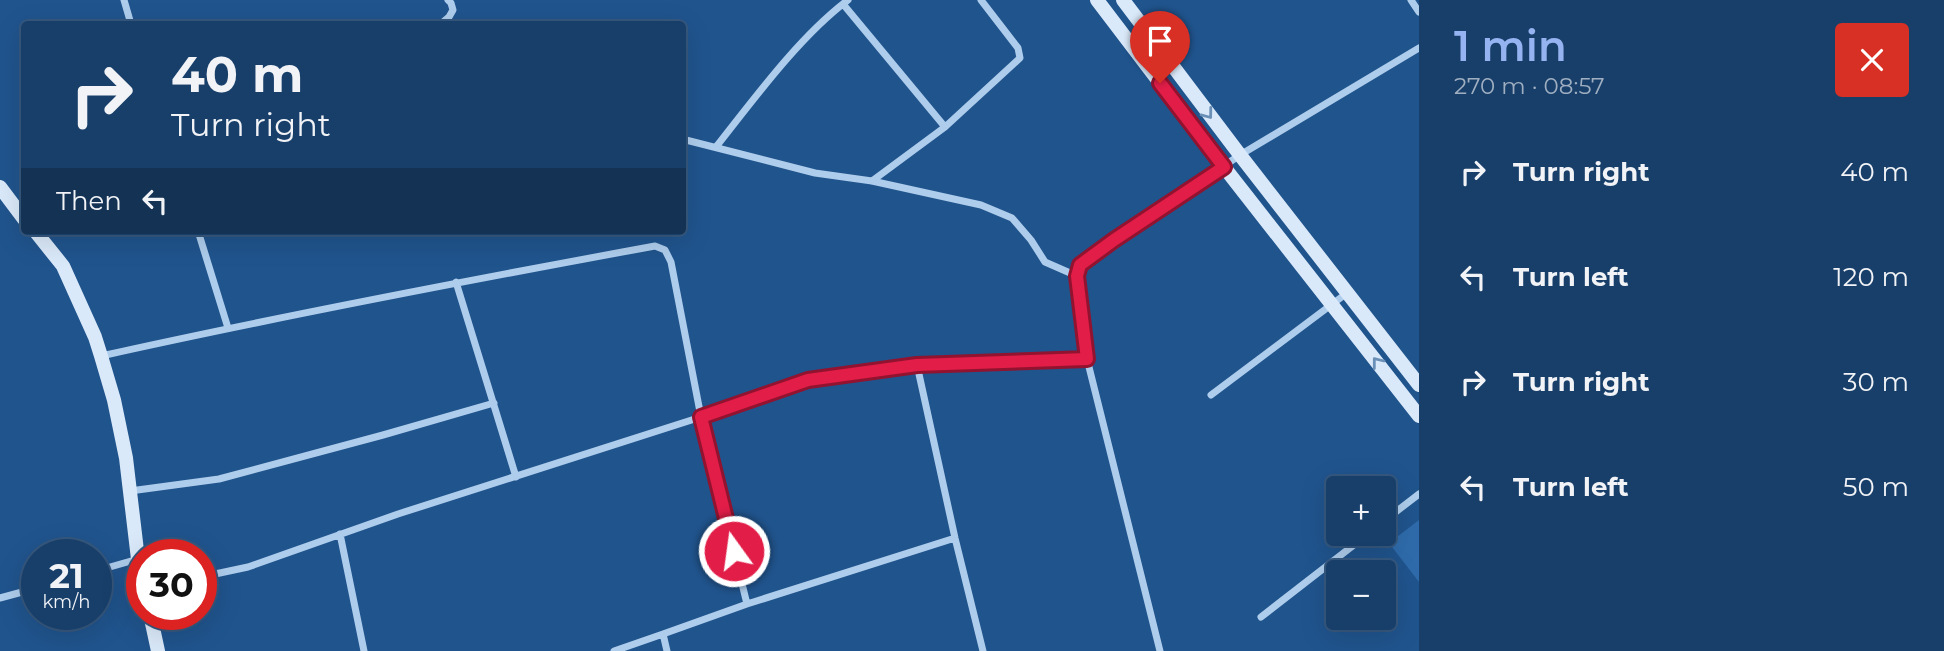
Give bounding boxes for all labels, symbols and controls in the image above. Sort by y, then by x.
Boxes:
pin [1130,11,1190,83]
text: 1 min [1454,20,1567,72]
icon: arrive [1141,22,1179,60]
button: close [1835,23,1909,97]
text: 40 m [171,45,303,104]
icon: right [56,49,147,140]
text: 270 m · 08:57 [1454,72,1605,100]
text: Turn right [171,105,331,144]
one-way arrow [1200,106,1213,118]
icon: right [1454,153,1492,191]
text: Turn right [1513,156,1649,188]
text: 40 m [1840,156,1909,188]
icon: left [136,182,174,220]
text: Then [56,185,122,217]
icon: left [1454,258,1492,296]
text: Turn left [1513,261,1629,293]
text: 120 m [1833,261,1909,293]
one-way arrow [1373,358,1386,370]
icon: right [1454,363,1492,401]
text: Turn right [1513,366,1649,398]
text: 30 m [1843,366,1909,398]
icon: left [1454,468,1492,506]
text: Turn left [1513,471,1629,503]
text: 50 m [1843,471,1909,503]
map controls [1326,476,1396,630]
button: + [1326,476,1396,546]
position arrow [697,514,771,588]
speed limit sign: 30 [126,539,217,630]
text: 21 [49,554,84,597]
button: − [1326,560,1396,630]
text: km/h [42,591,91,613]

